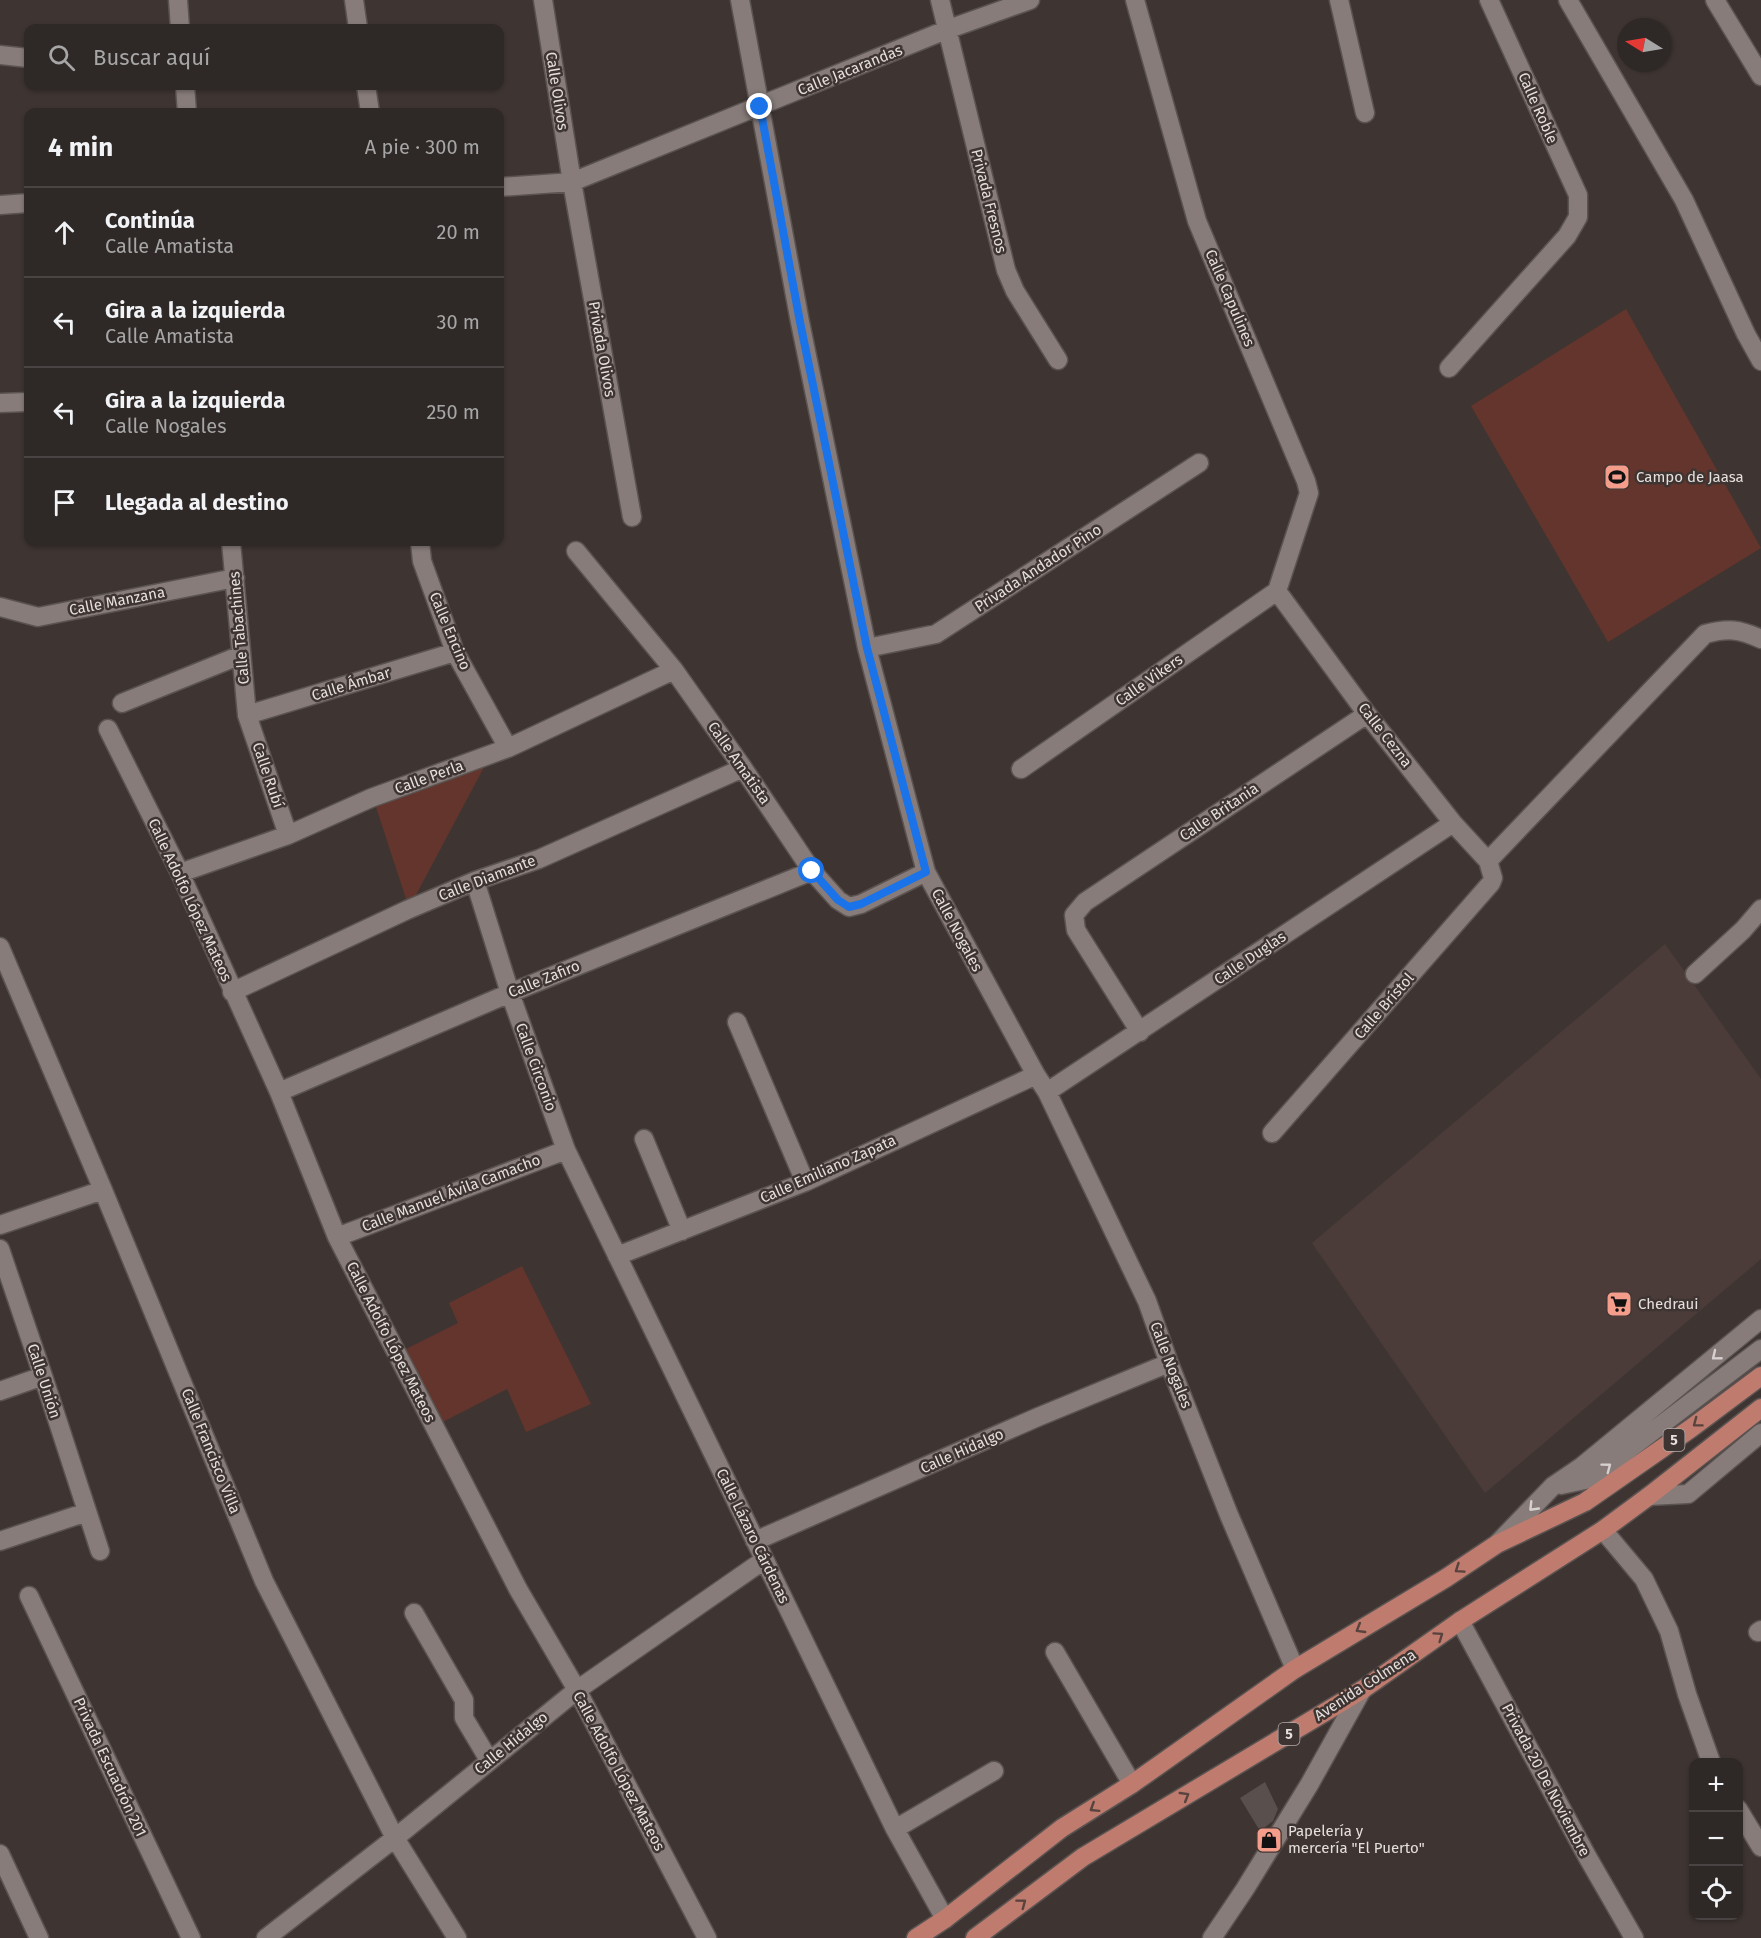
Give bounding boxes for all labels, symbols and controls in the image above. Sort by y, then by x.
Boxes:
north arrow [1617,18,1671,72]
search box [24,24,504,90]
icon: search [45,41,78,74]
street label: Calle Jacarandas [795,41,905,99]
text: Buscar aquí [93,44,210,71]
street label: Calle Olivos [542,50,572,132]
street label: Calle Roble [1514,70,1562,146]
route end [746,93,772,119]
text: 4 min [48,132,113,163]
text: A pie · 300 m [365,135,480,159]
street label: Privada Fresnos [967,147,1011,255]
text: Continúa [105,207,195,234]
icon: ahead [48,216,81,249]
text: 20 m [437,220,480,244]
text: Calle Amatista [105,234,234,258]
street label: Calle Capulines [1201,247,1259,349]
text: Gira a la izquierda [105,297,285,324]
street label: Privada Olivos [585,300,619,398]
icon: left [48,306,81,339]
text: 30 m [436,310,480,334]
text: Calle Amatista [105,324,234,348]
text: Gira a la izquierda [105,387,285,414]
icon: left [48,396,81,429]
text: 250 m [426,400,480,424]
text: Calle Nogales [105,414,227,438]
sports icon: Campo de Jaasa [1602,462,1632,492]
place label: Campo de Jaasa [1636,468,1744,486]
icon: arrive [48,486,81,519]
text: Llegada al destino [105,489,289,516]
street label: Privada Andador Pino [971,520,1105,616]
street label: Calle Tabachines [225,571,253,685]
street label: Calle Manzana [68,583,166,619]
street label: Calle Encino [426,589,474,673]
street label: Calle Vikers [1112,650,1186,710]
street label: Calle Ámbar [309,663,393,704]
street label: Calle Cezna [1354,699,1416,771]
street label: Calle Amatista [704,718,774,808]
street label: Calle Rubí [248,740,288,810]
street label: Calle Perla [392,756,466,798]
street label: Calle Britania [1176,779,1262,845]
street label: Calle Adolfo López Mateos [144,816,236,984]
street label: Calle Diamante [436,851,538,905]
route start [798,857,824,883]
street label: Calle Nogales [928,886,986,974]
street label: Calle Duglas [1211,927,1289,989]
street label: Calle Zafiro [506,956,582,1002]
street label: Calle Brístol [1350,969,1418,1043]
street label: Calle Circonio [512,1020,560,1114]
street label: Calle Emiliano Zapata [757,1131,899,1207]
street label: Calle Manuel Ávila Camacho [359,1151,543,1235]
street label: Calle Adolfo López Mateos [343,1259,439,1425]
supermarket icon: Chedraui [1604,1289,1634,1319]
place label: Chedraui [1638,1295,1699,1313]
street label: Calle Nogales [1146,1319,1196,1411]
street label: Calle Unión [23,1341,65,1421]
one-way arrow [1712,1349,1723,1360]
street label: Calle Francisco Villa [178,1386,244,1516]
one-way arrow [1693,1416,1704,1427]
street label: Calle Hidalgo [918,1425,1006,1477]
road number: 5 [1664,1429,1684,1451]
one-way arrow [1600,1463,1611,1474]
street label: Calle Lázaro Cárdenas [712,1466,794,1606]
one-way arrow [1529,1501,1540,1511]
one-way arrow [1455,1562,1466,1573]
one-way arrow [1356,1621,1366,1633]
one-way arrow [1432,1632,1443,1643]
street label: Avenida Colmena [1311,1645,1419,1725]
street label: Calle Adolfo López Mateos [569,1688,669,1854]
street label: Privada Escuadrón 201 [70,1695,150,1839]
street label: Privada 20 De Noviembre [1498,1701,1594,1859]
street label: Calle Hidalgo [471,1708,551,1778]
road number: 5 [1278,1723,1300,1745]
map controls [1689,1758,1743,1920]
button: + [1689,1758,1743,1812]
one-way arrow [1179,1792,1189,1804]
one-way arrow [1090,1801,1101,1812]
button: − [1689,1812,1743,1866]
place label: Papelería y mercería "El Puerto" [1288,1822,1425,1857]
shop icon: Papelería y mercería "El Puerto" [1254,1825,1284,1855]
button: locate [1689,1866,1743,1920]
one-way arrow [1016,1899,1027,1910]

